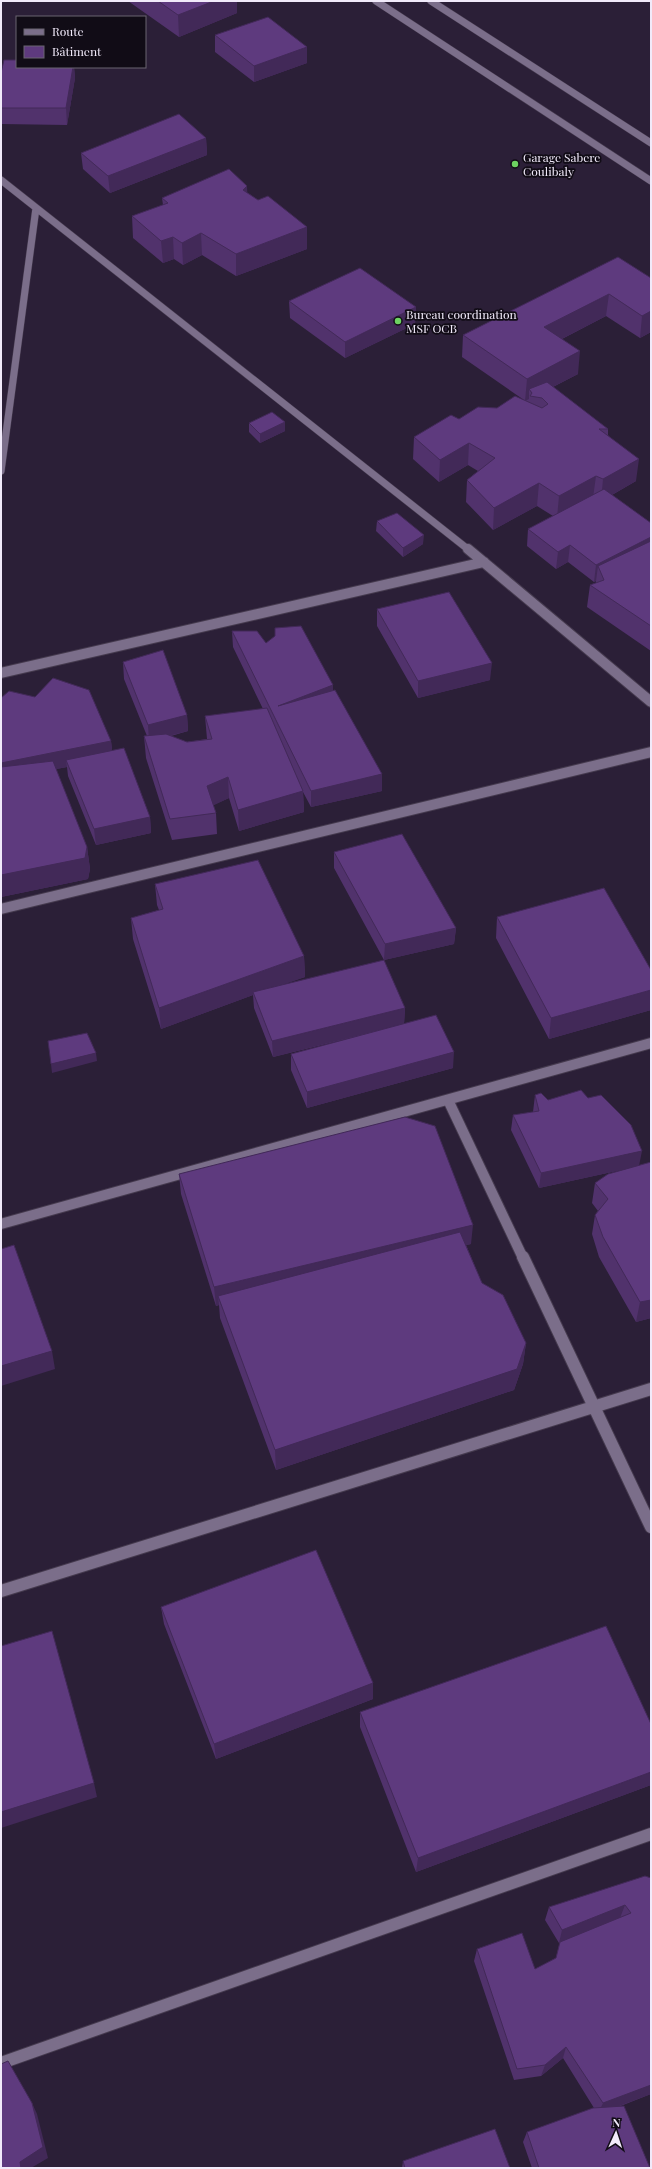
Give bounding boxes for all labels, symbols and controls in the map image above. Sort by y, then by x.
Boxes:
legend [16,16,146,68]
text: Route [52,23,84,39]
text: Bâtiment [52,43,102,59]
place label: Garage Sabere Coulibaly [523,149,600,179]
marker: Garage Sabere Coulibaly [510,159,520,169]
place label: Bureau coordination MSF OCB [406,306,517,336]
marker: Bureau coordination MSF OCB [393,316,403,326]
north arrow [596,2113,636,2153]
text: N [612,2115,621,2130]

